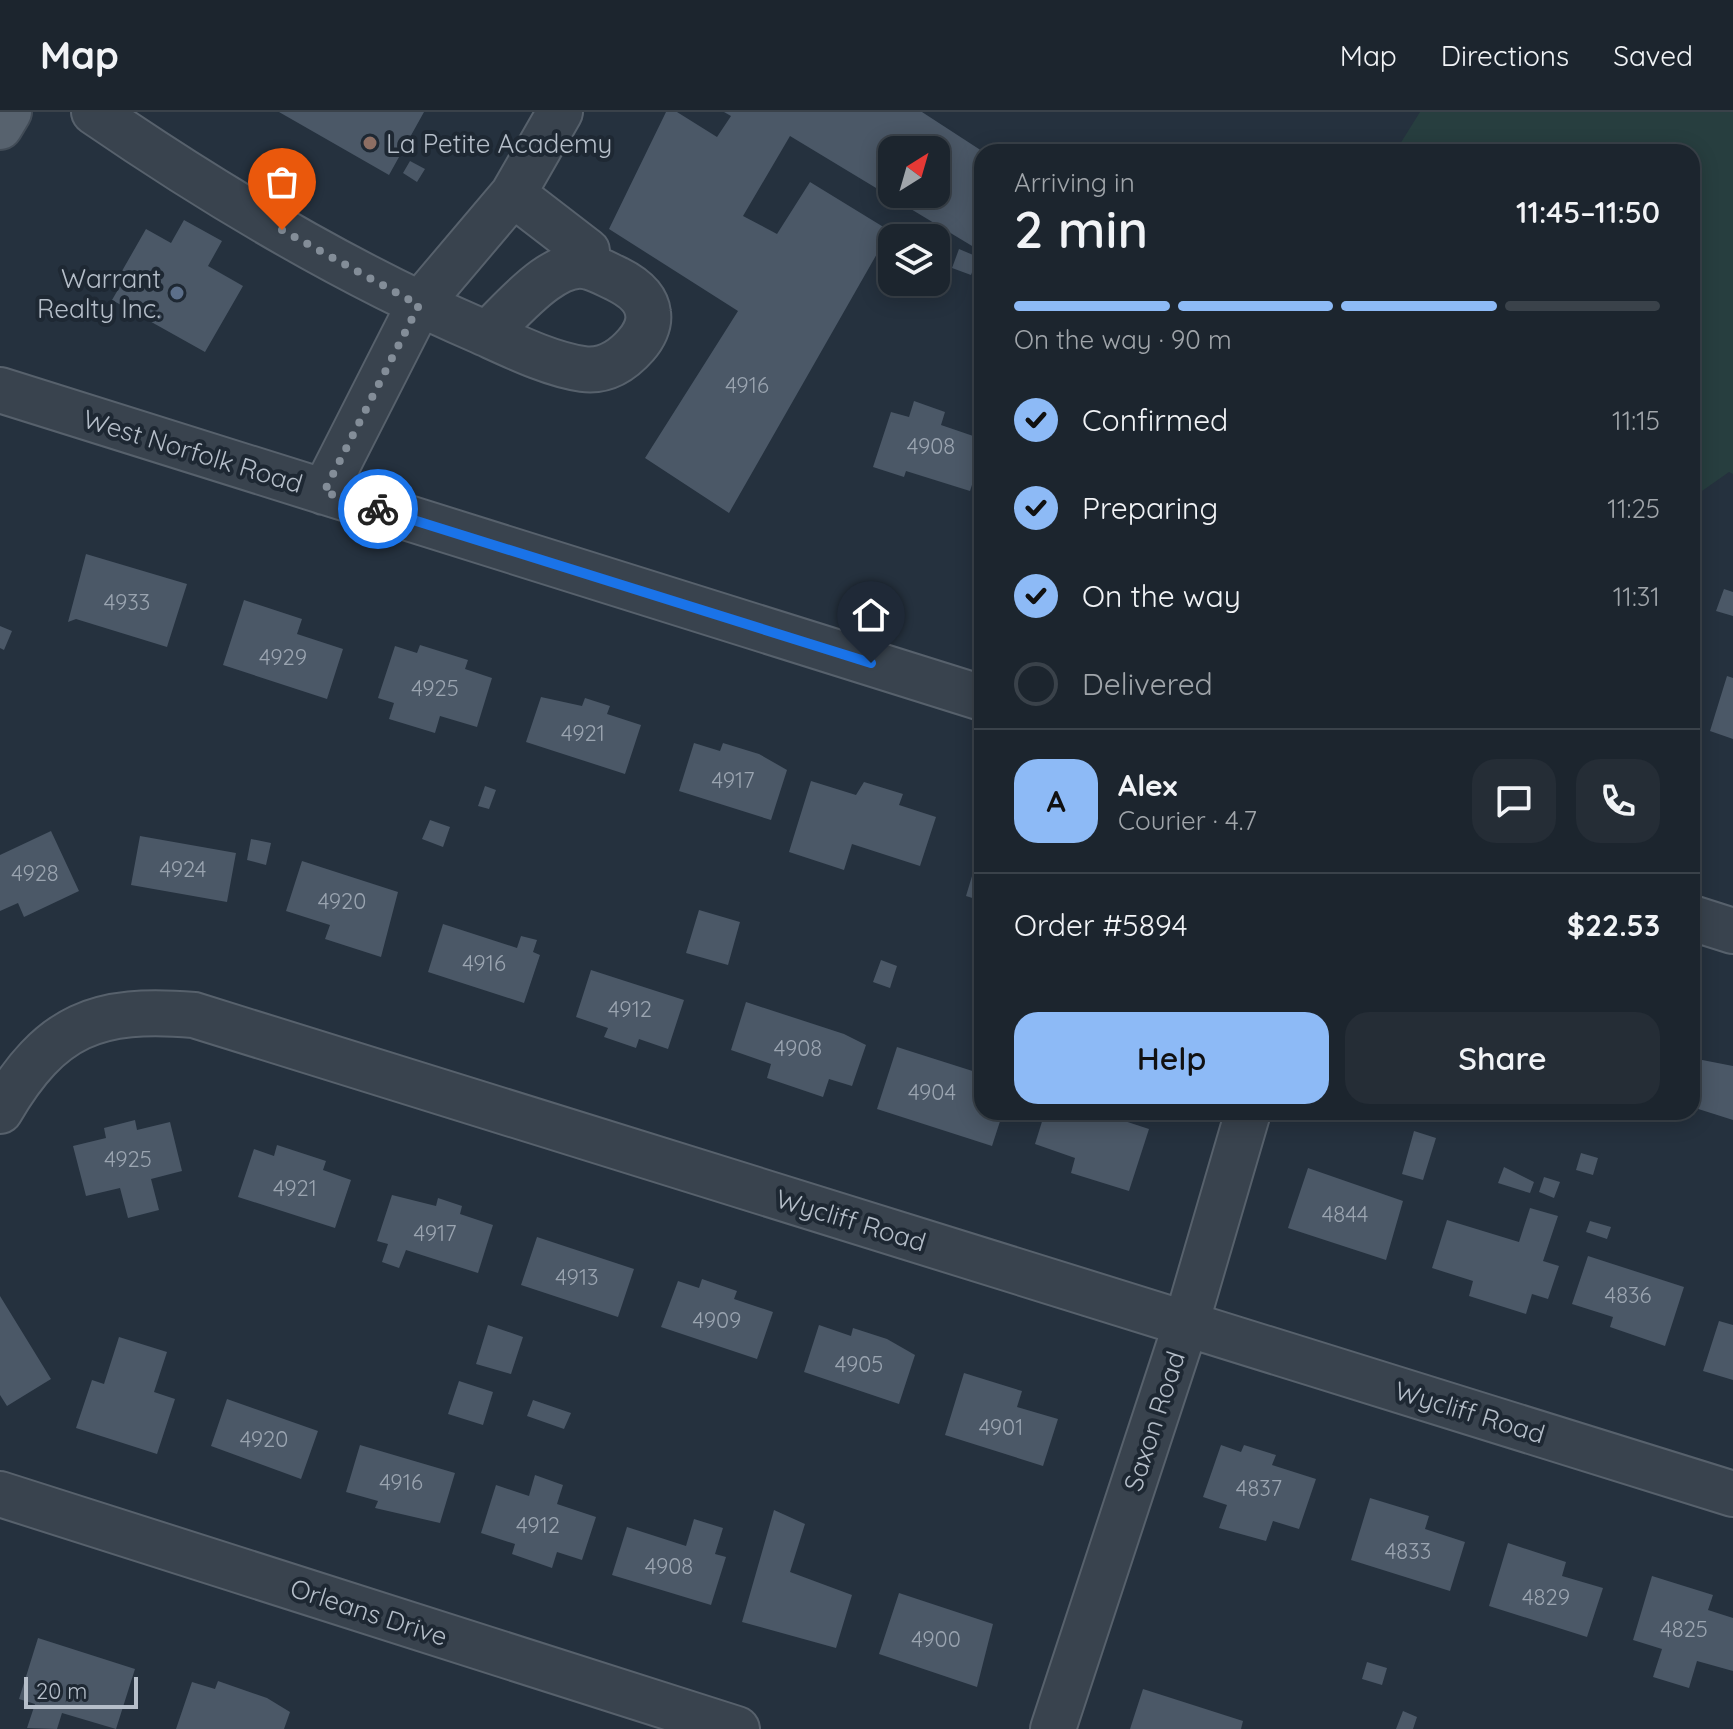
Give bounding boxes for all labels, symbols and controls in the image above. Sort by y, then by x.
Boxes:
text: Map [40,31,119,79]
text: Map [1340,38,1397,73]
text: Directions [1441,38,1569,73]
text: Saved [1613,38,1693,73]
place label: La Petite Academy [386,127,612,160]
marker: La Petite Academy [361,134,379,152]
north arrow [878,136,950,208]
map controls [878,136,950,296]
pin [248,148,316,230]
icon: bag [260,160,304,204]
text: Arriving in [1014,166,1135,199]
text: 11:45–11:50 [1516,193,1660,231]
text: 2 min [1014,196,1148,261]
button: layers [878,224,950,296]
place label: Warrant Realty Inc. [37,262,161,325]
marker: Warrant Realty Inc. [168,284,186,302]
text: On the way · 90 m [1014,323,1232,356]
house number: 4916 [725,371,769,399]
icon: check [1014,398,1058,442]
text: Confirmed [1082,401,1228,439]
street label: West Norfolk Road [79,402,307,500]
text: 11:15 [1612,404,1660,437]
house number: 4908 [907,432,955,460]
courier [338,469,418,549]
icon: check [1014,486,1058,530]
icon: bike [356,487,400,531]
text: Preparing [1082,489,1218,527]
text: 11:25 [1607,492,1660,525]
icon: check [1014,574,1058,618]
text: On the way [1082,577,1241,615]
text: 11:31 [1613,580,1660,613]
pin [837,581,905,663]
house number: 4933 [104,588,150,616]
icon: home [849,593,893,637]
house number: 4929 [259,643,307,671]
text: Delivered [1082,665,1213,703]
house number: 4925 [411,674,459,702]
house number: 4921 [561,719,605,747]
button: chat [1472,759,1556,843]
button: phone [1576,759,1660,843]
house number: 4917 [711,766,755,794]
text: Alex [1118,766,1177,804]
text: A [1046,782,1066,820]
text: Courier · 4.7 [1118,804,1257,837]
house number: 4924 [160,855,206,883]
house number: 4928 [11,859,59,887]
house number: 4920 [318,887,366,915]
text: Order #5894 [1014,906,1187,944]
text: $22.53 [1567,906,1660,944]
house number: 4916 [462,949,506,977]
house number: 4912 [608,995,652,1023]
button: Help [1014,1012,1329,1104]
button: Share [1345,1012,1660,1104]
house number: 4908 [774,1034,822,1062]
house number: 4904 [908,1078,956,1106]
house number: 4925 [104,1145,152,1173]
house number: 4921 [273,1174,317,1202]
street label: Wycliff Road [772,1182,930,1258]
house number: 4844 [1322,1200,1368,1228]
house number: 4917 [413,1219,457,1247]
house number: 4913 [555,1263,599,1291]
house number: 4836 [1605,1281,1652,1309]
house number: 4909 [693,1306,741,1334]
street label: Saxon Road [1116,1347,1192,1495]
house number: 4905 [835,1350,883,1378]
street label: Wycliff Road [1391,1374,1549,1450]
house number: 4901 [979,1413,1023,1441]
house number: 4920 [240,1425,288,1453]
house number: 4916 [379,1468,423,1496]
house number: 4837 [1236,1474,1282,1502]
house number: 4912 [516,1511,560,1539]
house number: 4833 [1385,1537,1431,1565]
house number: 4908 [645,1552,693,1580]
street label: Orleans Drive [286,1571,452,1653]
house number: 4829 [1522,1583,1570,1611]
house number: 4825 [1660,1615,1708,1643]
house number: 4900 [911,1625,961,1653]
scale bar [24,1673,138,1709]
text: 20 m [36,1677,87,1705]

